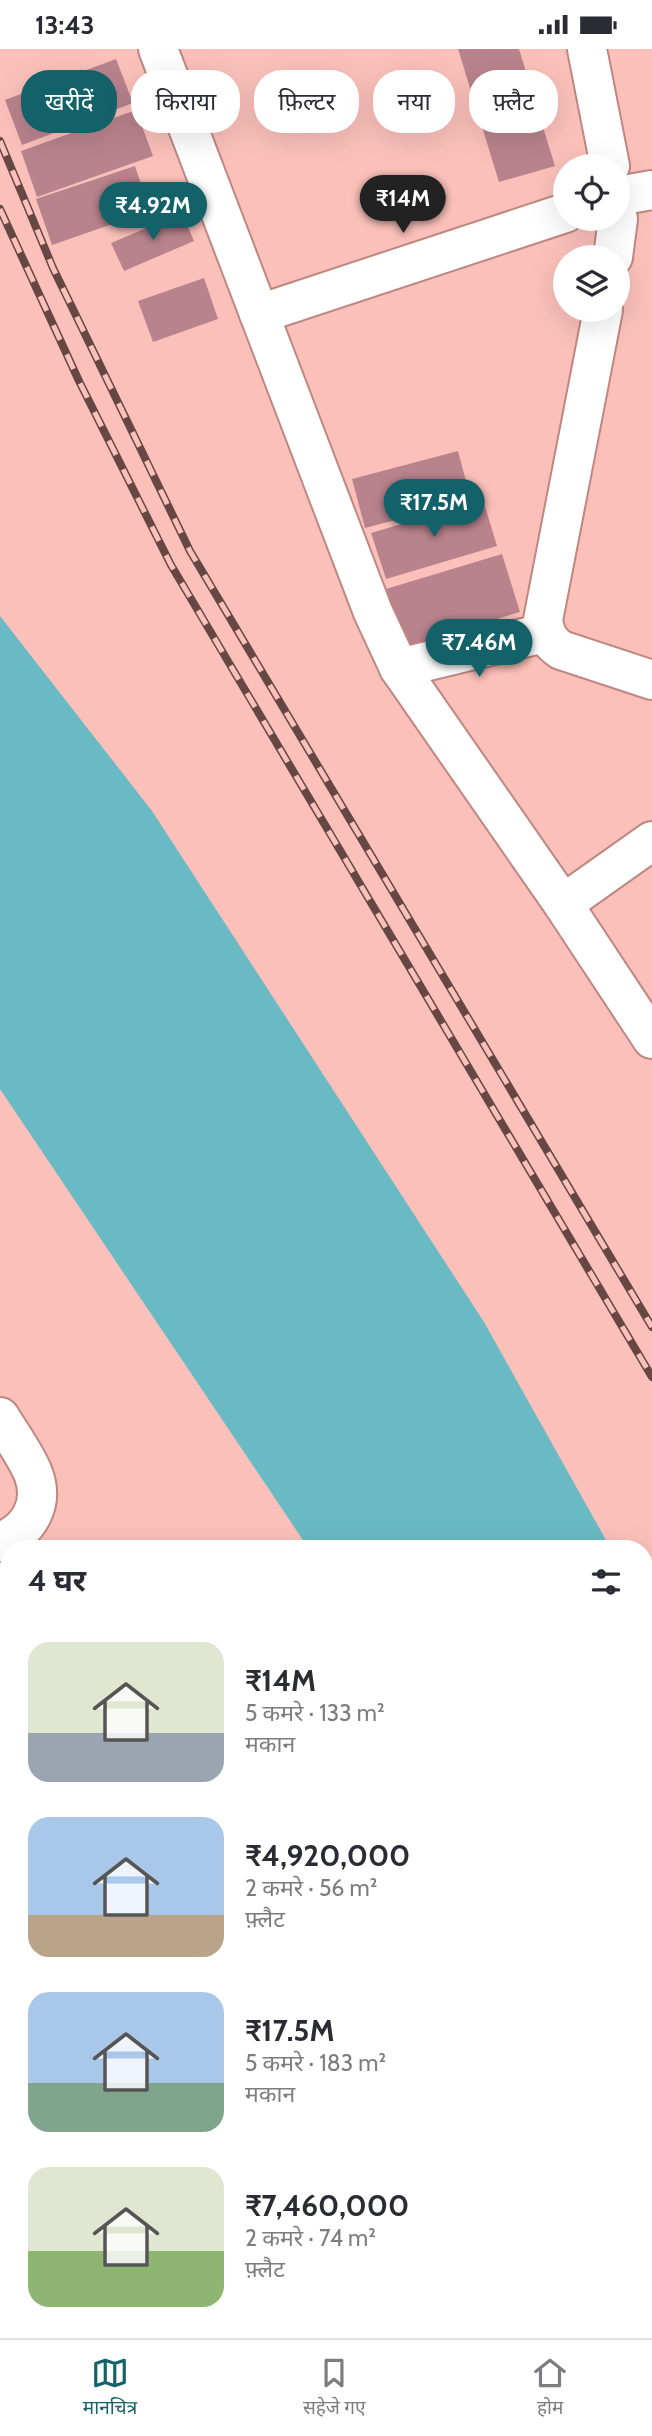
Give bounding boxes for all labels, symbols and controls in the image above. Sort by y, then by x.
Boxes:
text: 13:43 [35,9,95,41]
chip: खरीदें [21,70,117,133]
chip: किराया [131,70,240,133]
chip: फ़िल्टर [254,70,359,133]
chip: नया [373,70,455,133]
chip: फ़्लैट [469,70,558,133]
map controls [553,154,630,322]
button: locate [553,154,630,231]
pin: ₹14M [362,176,444,235]
pin: ₹4.92M [96,183,210,242]
text: ₹14M [376,184,430,212]
text: ₹4.92M [115,191,191,219]
button: layers [553,245,630,322]
pin: ₹17.5M [377,479,491,539]
text: ₹17.5M [400,488,468,516]
pin: ₹7.46M [422,619,536,679]
text: ₹7.46M [442,628,516,656]
text: 4 घर [28,1562,86,1599]
icon: filters [587,1563,625,1601]
text: ₹14M [245,1662,316,1699]
icon: home [84,1670,168,1754]
text: 5 कमरे · 133 m² [245,1699,385,1727]
text: मकान [245,1730,295,1758]
text: ₹4,920,000 [245,1837,410,1874]
icon: home [84,1845,168,1929]
text: 2 कमरे · 56 m² [245,1874,377,1902]
text: फ़्लैट [245,1905,285,1933]
text: ₹17.5M [245,2012,334,2049]
icon: home [84,2020,168,2104]
text: 5 कमरे · 183 m² [245,2049,386,2077]
text: मकान [245,2080,295,2108]
text: ₹7,460,000 [245,2187,409,2224]
icon: home [84,2195,168,2279]
text: 2 कमरे · 74 m² [245,2224,376,2252]
text: फ़्लैट [245,2255,285,2283]
tab: मानचित्र [83,2354,137,2422]
tab: सहेजे गए [303,2354,365,2422]
tab: होम [531,2354,569,2422]

